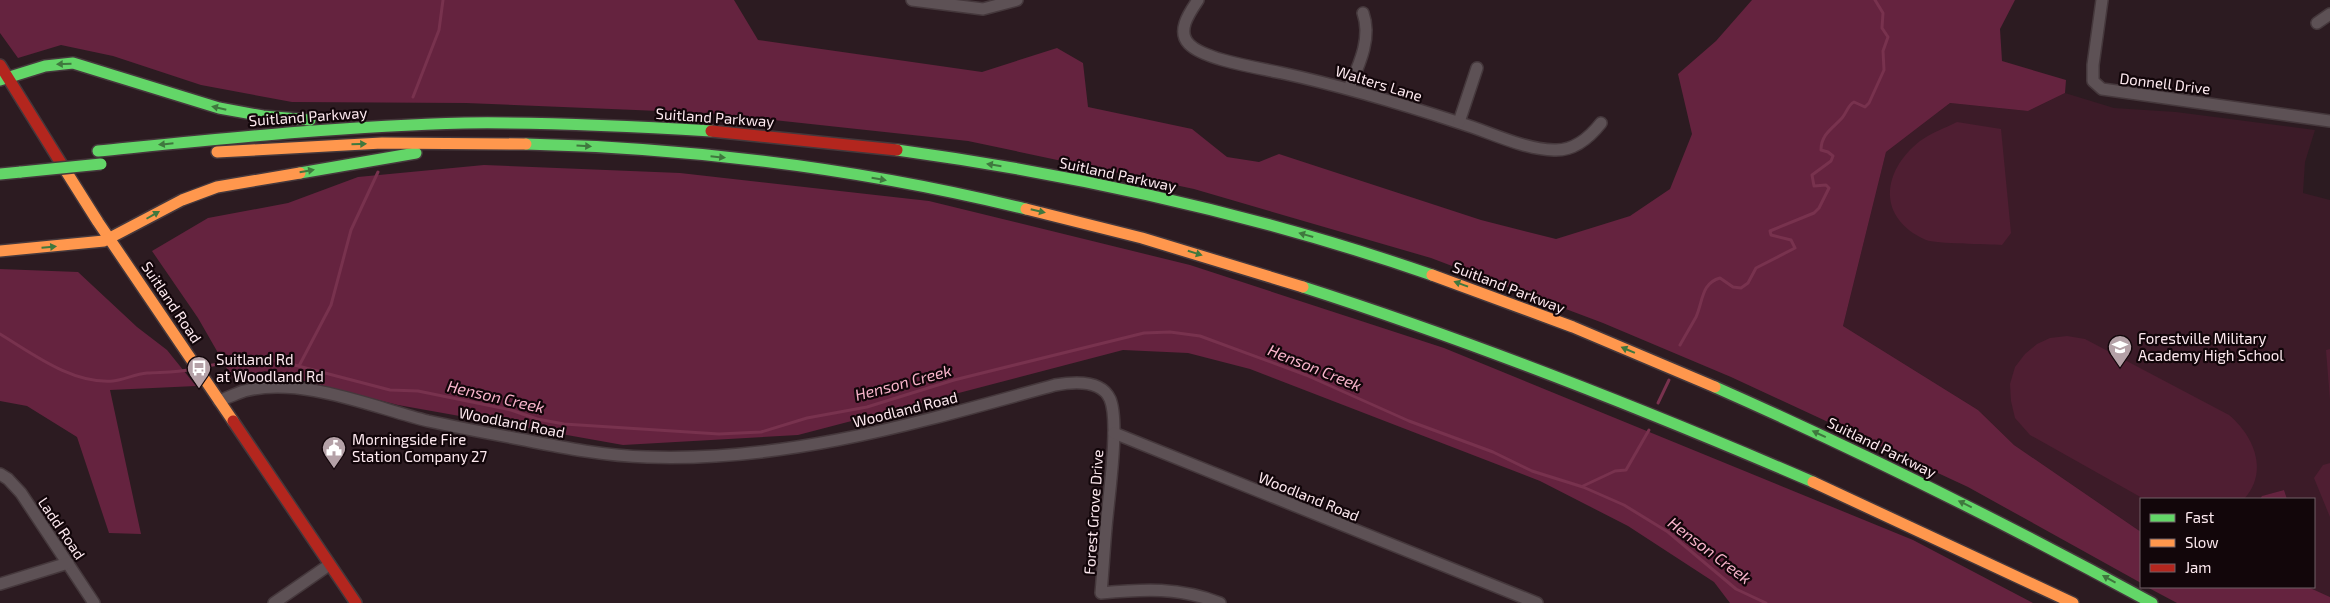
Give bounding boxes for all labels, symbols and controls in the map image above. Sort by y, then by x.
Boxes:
one-way arrow [56,60,72,68]
street label: Walters Lane [1333,61,1425,105]
street label: Donnell Drive [2119,68,2211,98]
street label: Suitland Parkway [248,103,368,129]
one-way arrow [212,104,227,112]
street label: Suitland Parkway [655,104,775,130]
one-way arrow [352,139,368,147]
one-way arrow [158,140,174,148]
one-way arrow [576,143,592,151]
one-way arrow [710,153,726,161]
street label: Suitland Parkway [1058,153,1178,195]
one-way arrow [985,161,1001,169]
one-way arrow [300,166,316,174]
one-way arrow [871,175,887,183]
one-way arrow [1031,207,1046,215]
one-way arrow [146,211,159,220]
one-way arrow [1298,230,1313,238]
one-way arrow [41,243,57,251]
one-way arrow [1188,249,1203,257]
street label: Suitland Parkway [1450,257,1568,317]
street label: Suitland Road [138,258,206,346]
one-way arrow [1453,280,1468,287]
place label: Forestville Military Academy High School [2138,329,2284,364]
school or university icon: Forestville Military Academy High School [2107,334,2133,368]
water label: Henson Creek [1265,340,1365,394]
one-way arrow [1620,346,1635,354]
place label: Suitland Rd at Woodland Rd [216,350,324,385]
bus stop icon: Suitland Rd at Woodland Rd [186,355,212,389]
water label: Henson Creek [853,360,953,404]
water label: Henson Creek [446,376,546,416]
street label: Woodland Road [851,387,959,431]
street label: Woodland Road [458,403,566,441]
street label: Suitland Parkway [1825,413,1939,481]
one-way arrow [1811,429,1826,438]
place label: Morningside Fire Station Company 27 [352,430,488,465]
public building icon: Morningside Fire Station Company 27 [321,435,347,469]
street label: Forest Grove Drive [1080,449,1106,575]
street label: Woodland Road [1256,468,1362,524]
street label: Ladd Road [35,494,89,562]
legend [2140,498,2315,588]
one-way arrow [1958,500,1972,508]
text: Fast [2185,508,2215,526]
water label: Henson Creek [1665,513,1755,587]
text: Slow [2185,533,2219,551]
text: Jam [2185,558,2211,576]
one-way arrow [2102,575,2116,584]

